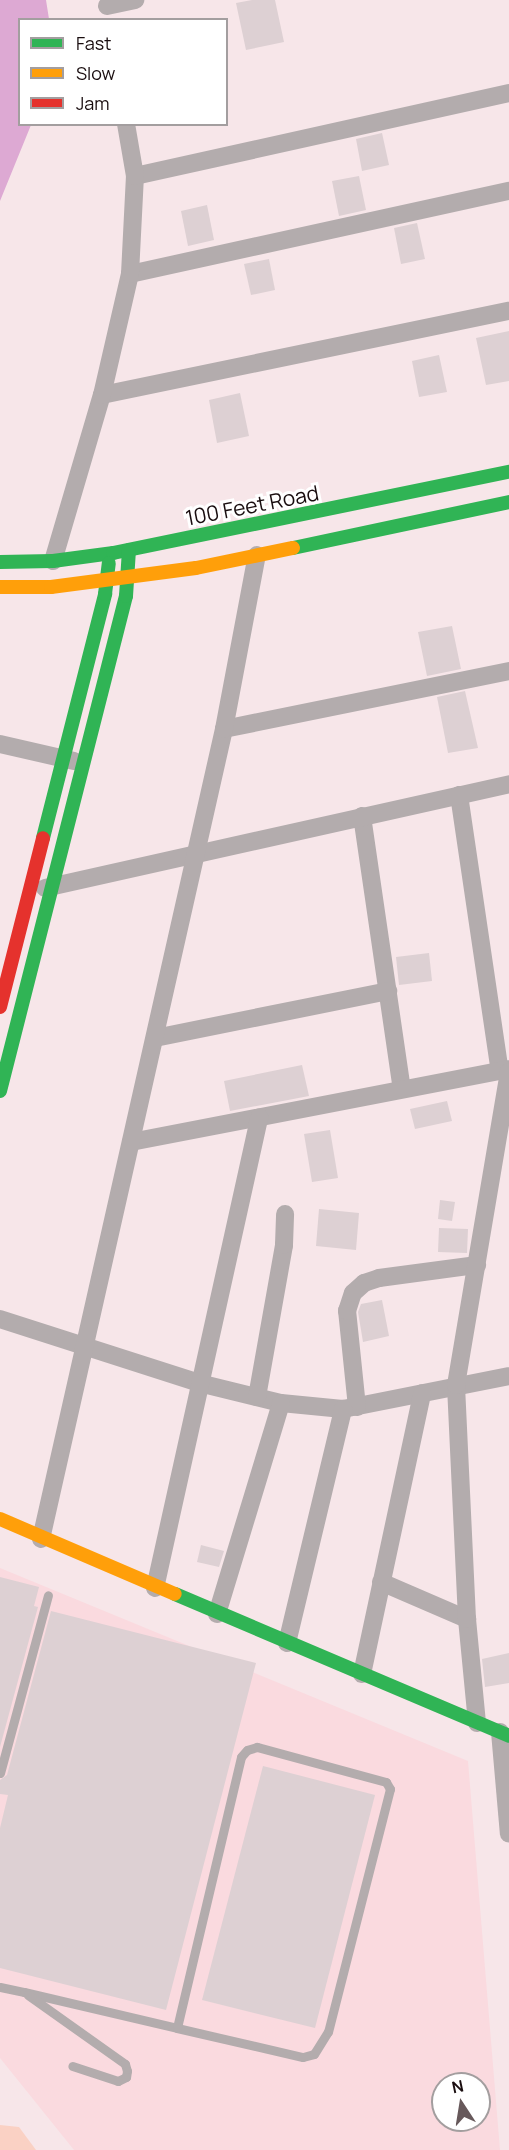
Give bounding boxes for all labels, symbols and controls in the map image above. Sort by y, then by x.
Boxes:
legend [18,18,228,126]
text: Fast [76,31,111,55]
text: Slow [76,61,115,85]
text: Jam [76,91,110,115]
street label: 100 Feet Road [183,480,321,530]
north arrow [431,2072,491,2132]
text: N [450,2074,466,2098]

